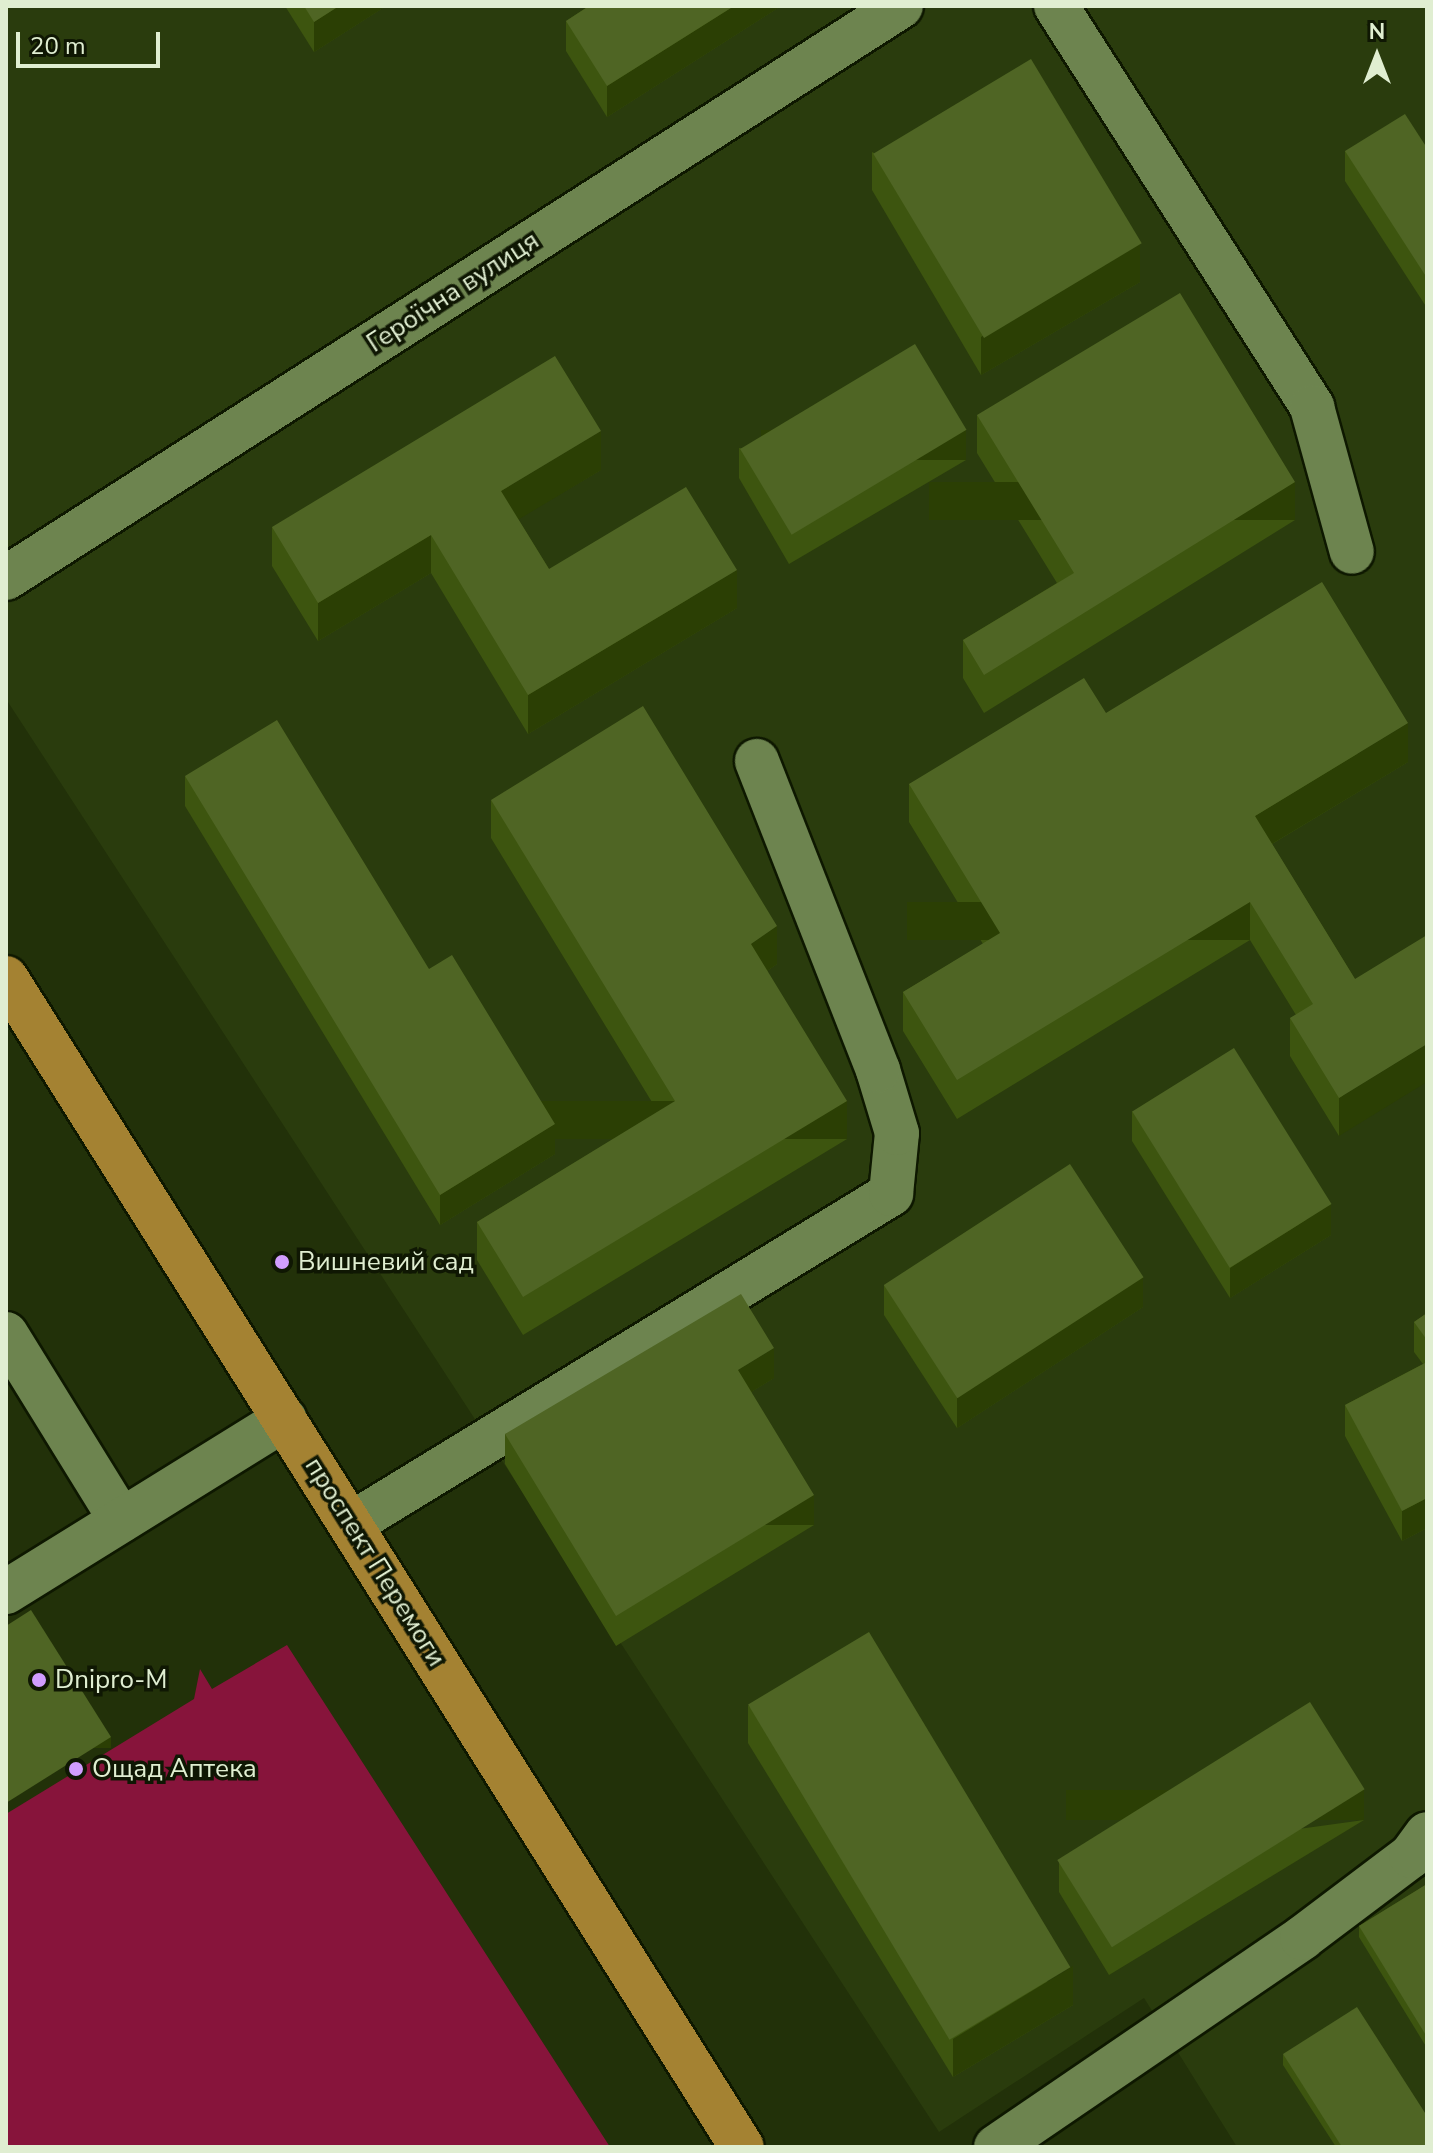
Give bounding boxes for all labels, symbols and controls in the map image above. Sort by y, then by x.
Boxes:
scale bar [20,16,164,66]
north arrow [1337,16,1417,96]
text: N [1369,17,1385,47]
text: 20 m [30,30,86,62]
street label: Героїчна вулиця [361,225,545,359]
place label: Вишневий сад [298,1246,474,1278]
marker: Вишневий сад [273,1253,291,1271]
street label: проспект Перемоги [298,1452,452,1672]
place label: Dnipro-M [55,1664,167,1696]
marker: Dnipro-M [30,1671,48,1689]
place label: Ощад Аптека [92,1753,257,1785]
marker: Ощад Аптека [67,1760,85,1778]

